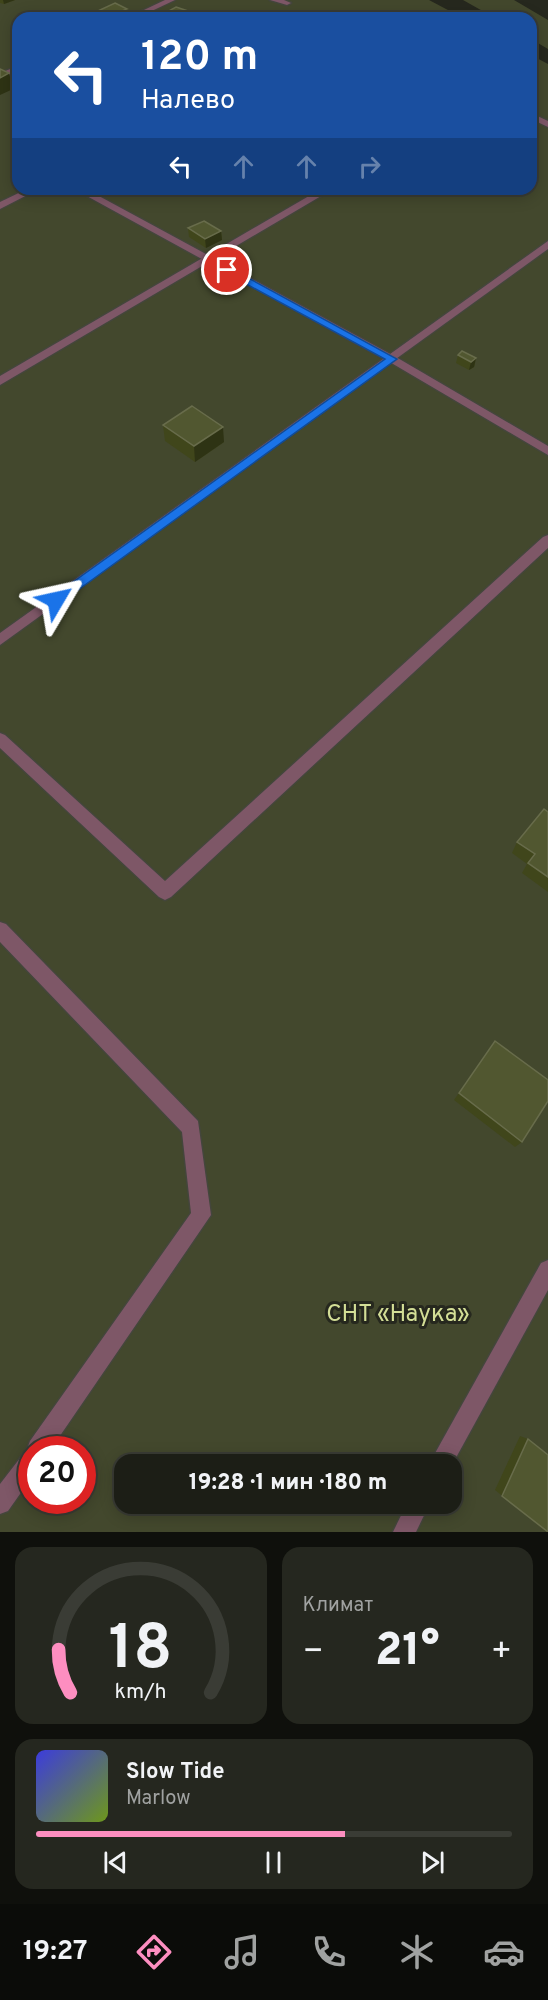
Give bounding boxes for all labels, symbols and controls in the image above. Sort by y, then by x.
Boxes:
text: 120 m [141,32,258,85]
icon: left [42,36,120,114]
text: Налево [141,84,235,118]
icon: left [164,150,197,183]
icon: ahead [227,150,260,183]
icon: ahead [290,150,323,183]
icon: right [353,150,386,183]
pin [201,244,252,295]
icon: arrive [210,253,243,286]
position arrow [24,568,88,632]
park label: СНТ «Наука» [326,1300,470,1330]
speed limit sign: 20 [18,1436,96,1514]
text: 19:28 · 1 мин · 180 m [189,1470,387,1497]
text: Климат [303,1593,373,1619]
text: 18 [109,1612,173,1691]
text: 21° [375,1624,440,1681]
text: − [303,1632,324,1674]
text: + [491,1632,512,1674]
text: km/h [115,1679,167,1706]
text: Slow Tide [126,1759,225,1786]
text: Marlow [126,1786,190,1812]
icon: previous [99,1846,132,1879]
icon: pause [257,1846,290,1879]
icon: next [416,1846,449,1879]
icon: directions [133,1931,175,1973]
icon: music [221,1931,263,1973]
icon: phone [308,1931,350,1973]
icon: climate [396,1931,438,1973]
icon: car [483,1931,525,1973]
text: 19:27 [23,1935,87,1969]

